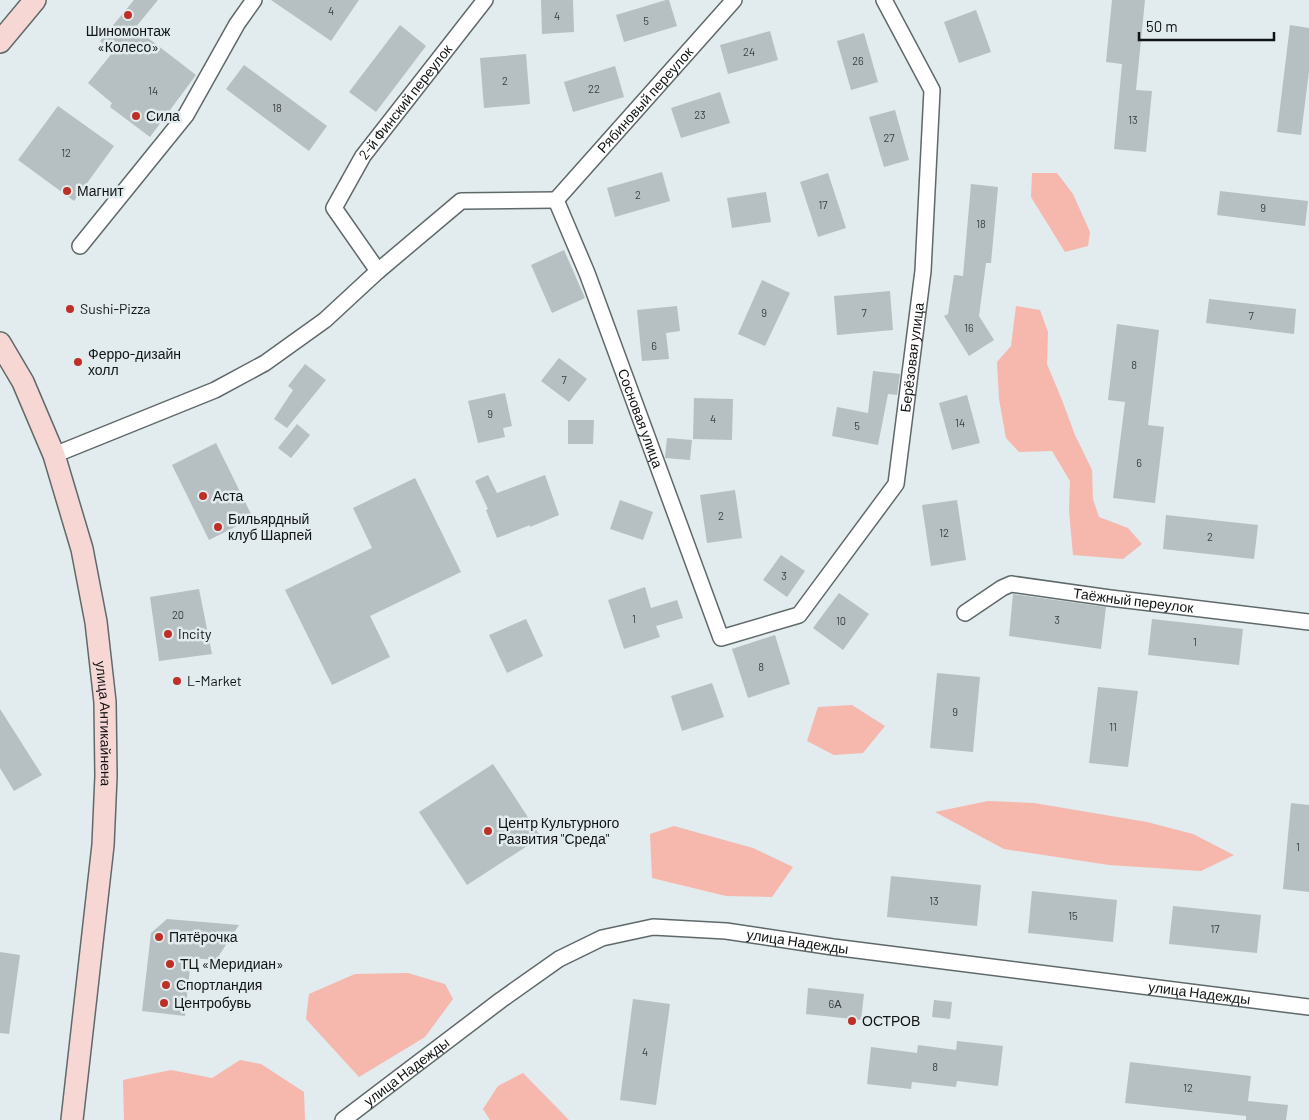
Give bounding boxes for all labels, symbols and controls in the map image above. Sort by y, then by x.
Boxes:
house number: 4 [328,4,334,17]
marker: Шиномонтаж «Колесо» [122,9,134,21]
house number: 4 [554,9,560,22]
scale bar [1139,10,1274,42]
house number: 5 [643,14,649,27]
text: 50 m [1146,17,1178,35]
place label: Шиномонтаж «Колесо» [86,22,171,55]
street label: 2-й Финский переулок [355,40,456,163]
street label: Рябиновый переулок [593,43,697,156]
house number: 24 [743,45,755,58]
house number: 26 [852,54,864,67]
house number: 2 [502,74,508,87]
house number: 22 [588,82,600,95]
house number: 14 [148,84,158,97]
house number: 18 [272,101,282,114]
place label: Сила [146,107,180,124]
house number: 23 [694,108,706,121]
marker: Сила [130,110,142,122]
house number: 13 [1128,113,1138,126]
house number: 27 [883,131,895,144]
house number: 12 [61,146,71,159]
place label: Магнит [77,182,124,199]
marker: Магнит [61,185,73,197]
house number: 2 [635,188,641,201]
house number: 17 [818,198,828,211]
house number: 9 [1260,201,1266,214]
house number: 18 [976,217,986,230]
place label: Sushi-Pizza [80,300,151,317]
street label: Берёзовая улица [896,301,927,413]
marker: Sushi-Pizza [64,303,76,315]
house number: 9 [761,306,767,319]
house number: 7 [861,306,867,319]
house number: 7 [1248,309,1254,322]
house number: 16 [964,321,974,334]
house number: 6 [651,339,657,352]
place label: Ферро-дизайн холл [88,345,181,378]
marker: Ферро-дизайн холл [72,356,84,368]
house number: 8 [1131,358,1137,371]
street label: Сосновая улица [615,366,667,470]
house number: 7 [561,373,567,386]
house number: 9 [487,407,493,420]
house number: 4 [710,412,716,425]
house number: 14 [955,416,965,429]
house number: 5 [854,419,860,432]
house number: 6 [1136,456,1142,469]
place label: Аста [213,487,244,504]
marker: Аста [197,490,209,502]
house number: 2 [718,509,724,522]
place label: Бильярдный клуб Шарпей [228,510,312,543]
marker: Бильярдный клуб Шарпей [212,521,224,533]
house number: 12 [939,526,949,539]
house number: 2 [1207,530,1213,543]
house number: 3 [781,569,787,582]
street label: Таёжный переулок [1072,584,1195,616]
house number: 20 [172,608,184,621]
house number: 1 [632,612,636,625]
house number: 3 [1054,613,1060,626]
house number: 10 [836,614,846,627]
place label: Incity [178,625,212,642]
marker: Incity [162,628,174,640]
house number: 1 [1193,635,1197,648]
street label: улица Антикайнена [92,660,115,787]
house number: 8 [758,660,764,673]
place label: L-Market [187,672,242,689]
marker: L-Market [171,675,183,687]
house number: 9 [952,705,958,718]
house number: 11 [1109,720,1117,733]
place label: Центр Культурного Развития "Среда" [498,814,620,847]
marker: Центр Культурного Развития "Среда" [482,825,494,837]
house number: 1 [1296,840,1300,853]
house number: 13 [929,894,939,907]
house number: 15 [1068,909,1078,922]
house number: 17 [1210,922,1220,935]
street label: улица Надежды [746,925,850,957]
place label: Пятёрочка [169,928,238,945]
marker: Пятёрочка [153,931,165,943]
place label: ТЦ «Меридиан» [180,955,284,972]
marker: ТЦ «Меридиан» [164,958,176,970]
place label: Спортландия [176,976,262,993]
street label: улица Надежды [1147,978,1251,1008]
marker: Спортландия [160,979,172,991]
place label: Центробувь [174,994,251,1011]
marker: Центробувь [158,997,170,1009]
house number: 6А [828,997,842,1010]
place label: ОСТРОВ [862,1012,920,1029]
marker: ОСТРОВ [846,1015,858,1027]
street label: улица Надежды [360,1033,452,1109]
house number: 4 [642,1045,648,1058]
house number: 8 [932,1060,938,1073]
house number: 12 [1183,1081,1193,1094]

